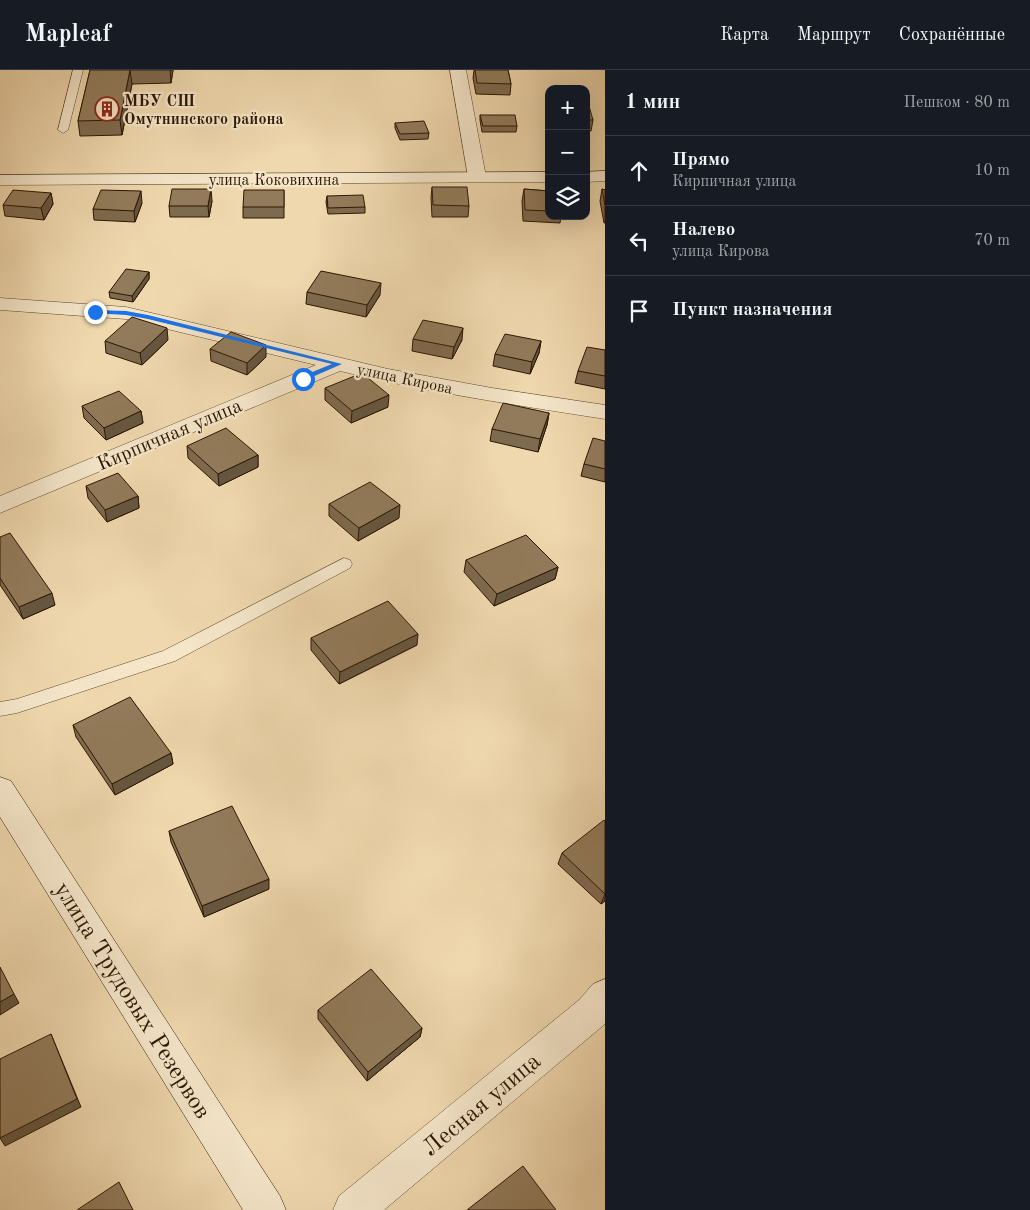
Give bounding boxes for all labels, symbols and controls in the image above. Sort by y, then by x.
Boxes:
text: Mapleaf [25,23,111,47]
text: Карта [720,26,769,44]
text: Маршрут [797,26,871,44]
text: Сохранённые [899,26,1005,44]
map controls [545,85,590,220]
button: + [545,85,590,130]
text: 1 мин [625,92,680,113]
place label: МБУ СШ Омутнинского района [124,94,284,128]
text: Пешком · 80 m [903,95,1010,111]
building icon: МБУ СШ Омутнинского района [94,96,120,122]
button: − [545,130,590,175]
text: Прямо [672,151,730,170]
icon: ahead [625,157,653,185]
text: 10 m [974,163,1010,179]
street label: улица Коковихина [209,173,340,189]
text: Кирпичная улица [672,174,796,190]
button: layers [545,175,590,220]
text: Налево [672,221,735,240]
icon: left [625,227,653,255]
text: 70 m [974,233,1010,249]
text: улица Кирова [672,244,769,260]
icon: arrive [625,297,653,325]
route end [84,301,107,324]
text: Пункт назначения [672,301,832,320]
street label: улица Кирова [355,362,454,398]
route start [292,368,315,391]
street label: Кирпичная улица [94,396,245,475]
street label: улица Трудовых Резервов [49,879,214,1124]
street label: Лесная улица [419,1049,546,1162]

